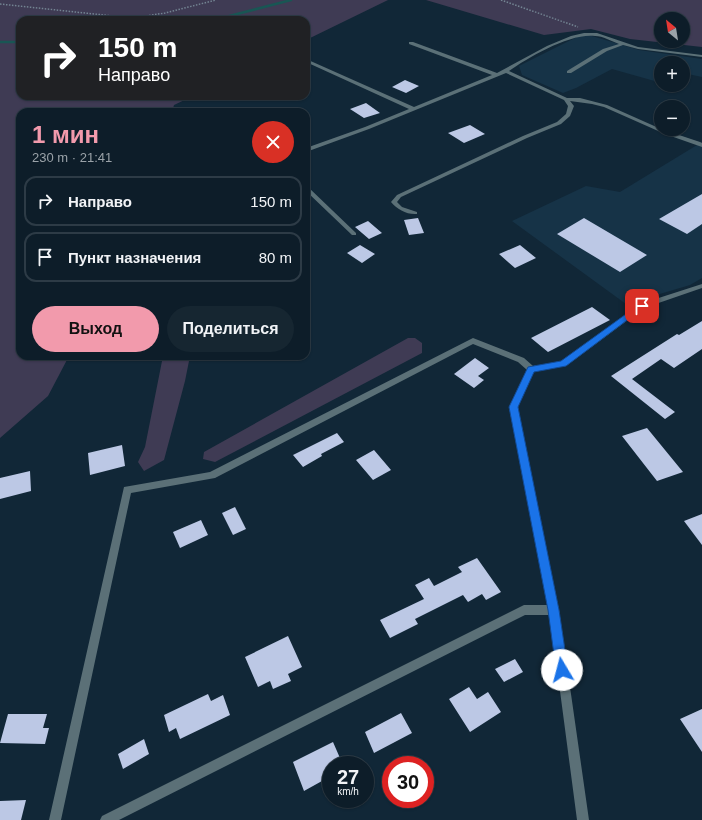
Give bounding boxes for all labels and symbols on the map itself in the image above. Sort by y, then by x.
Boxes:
north arrow [654,12,690,48]
pin [625,289,659,323]
position arrow [541,649,583,691]
speed limit sign: 30 [382,756,434,808]

